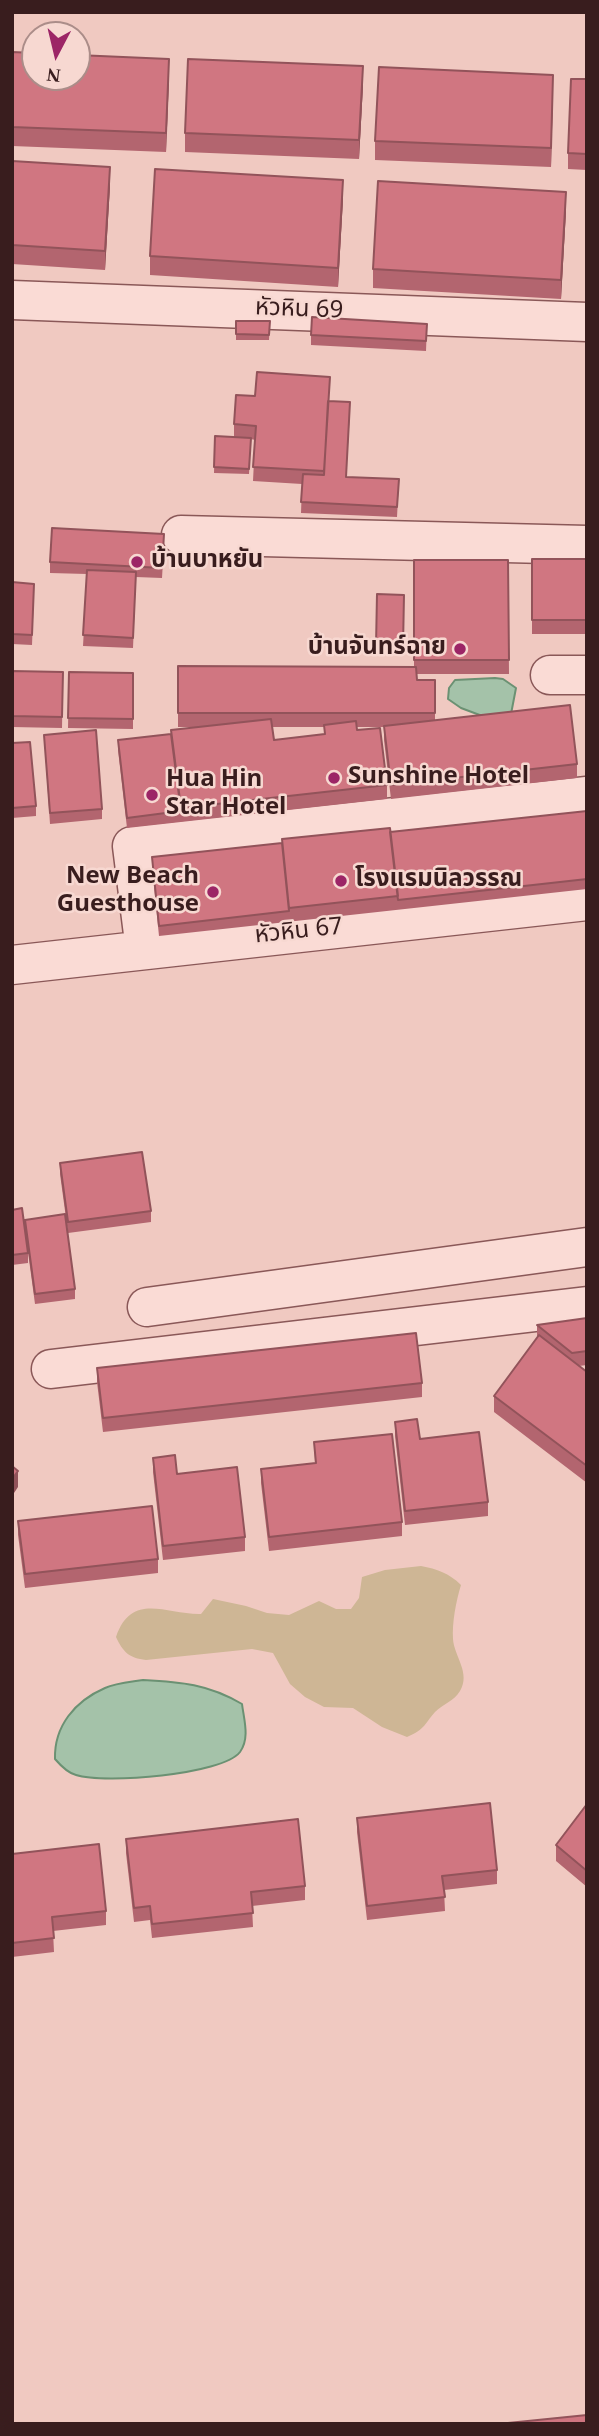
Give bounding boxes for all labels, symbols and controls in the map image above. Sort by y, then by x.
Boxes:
north arrow [21,21,91,91]
text: N [46,64,62,87]
street label: หัวหิน 69 [254,295,344,327]
place label: บ้านบาหยัน [151,548,263,576]
marker: บ้านบาหยัน [129,554,145,570]
place label: บ้านจันทร์ฉาย [308,635,446,663]
marker: บ้านจันทร์ฉาย [452,641,468,657]
place label: Sunshine Hotel [348,764,529,792]
place label: Hua Hin Star Hotel [166,767,286,823]
marker: Sunshine Hotel [326,770,342,786]
marker: Hua Hin Star Hotel [144,787,160,803]
place label: New Beach Guesthouse [57,864,199,920]
place label: โรงแรมนิลวรรณ [355,867,522,895]
marker: โรงแรมนิลวรรณ [333,873,349,889]
marker: New Beach Guesthouse [205,884,221,900]
street label: หัวหิน 67 [254,914,344,952]

